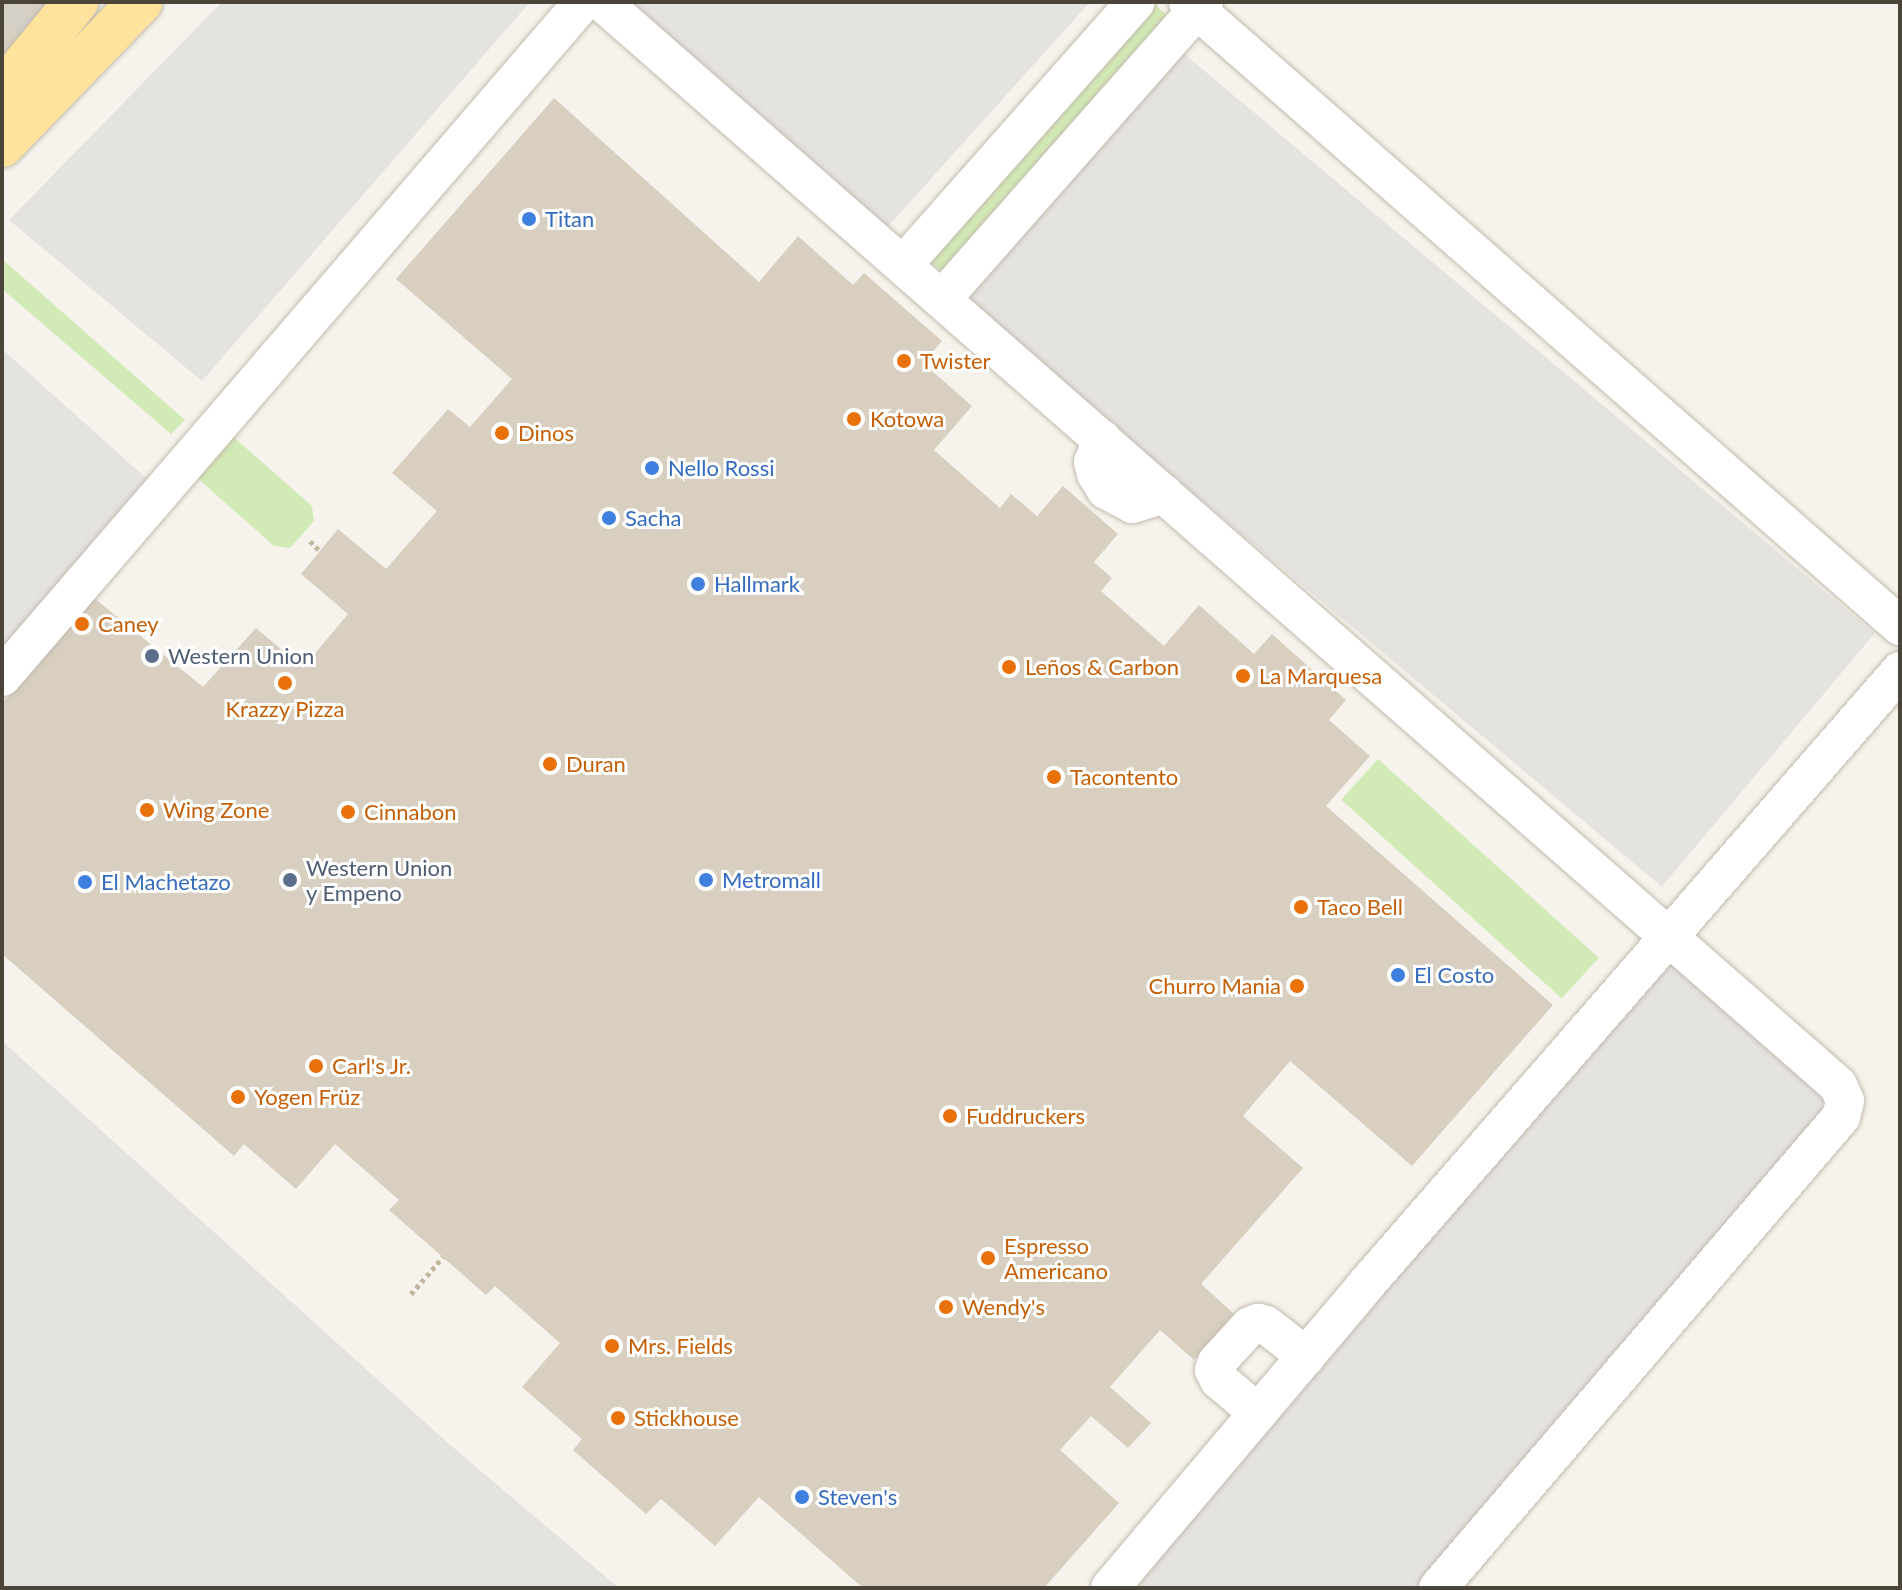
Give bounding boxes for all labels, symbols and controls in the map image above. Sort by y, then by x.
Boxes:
place label: Titan [545,206,594,232]
marker: Titan [520,210,538,228]
place label: Twister [920,348,991,374]
marker: Twister [895,352,913,370]
place label: Kotowa [870,406,944,432]
marker: Kotowa [845,410,863,428]
place label: Dinos [518,420,574,446]
marker: Dinos [493,424,511,442]
place label: Nello Rossi [668,455,774,481]
marker: Nello Rossi [643,459,661,477]
place label: Sacha [625,505,681,531]
marker: Sacha [600,509,618,527]
place label: Hallmark [714,571,800,597]
marker: Hallmark [689,575,707,593]
place label: Caney [98,611,159,637]
marker: Caney [73,615,91,633]
place label: Western Union [168,643,314,669]
marker: Western Union [143,647,161,665]
place label: Leños & Carbon [1025,654,1179,680]
marker: Leños & Carbon [1000,658,1018,676]
place label: La Marquesa [1259,663,1382,689]
marker: La Marquesa [1234,667,1252,685]
marker: Krazzy Pizza [276,674,294,692]
place label: Krazzy Pizza [225,696,345,722]
place label: Duran [566,751,626,777]
marker: Duran [541,755,559,773]
place label: Tacontento [1070,764,1178,790]
marker: Tacontento [1045,768,1063,786]
place label: Wing Zone [163,797,269,823]
place label: Cinnabon [364,799,457,825]
marker: Wing Zone [138,801,156,819]
marker: Cinnabon [339,803,357,821]
place label: Western Union y Empeno [306,854,452,906]
place label: Metromall [722,867,821,893]
place label: El Machetazo [101,869,231,895]
marker: Western Union y Empeno [281,871,299,889]
marker: Metromall [697,871,715,889]
marker: El Machetazo [76,873,94,891]
place label: Taco Bell [1317,894,1403,920]
marker: Taco Bell [1292,898,1310,916]
place label: El Costo [1414,962,1494,988]
marker: El Costo [1389,966,1407,984]
place label: Churro Mania [1149,973,1281,999]
marker: Churro Mania [1288,977,1306,995]
place label: Carl's Jr. [332,1053,412,1079]
marker: Carl's Jr. [307,1057,325,1075]
place label: Yogen Früz [254,1084,360,1110]
marker: Yogen Früz [229,1088,247,1106]
place label: Fuddruckers [966,1103,1085,1129]
marker: Fuddruckers [941,1107,959,1125]
place label: Espresso Americano [1004,1232,1108,1284]
marker: Espresso Americano [979,1249,997,1267]
place label: Wendy's [962,1294,1045,1320]
marker: Wendy's [937,1298,955,1316]
place label: Mrs. Fields [628,1333,733,1359]
marker: Mrs. Fields [603,1337,621,1355]
place label: Stickhouse [634,1405,739,1431]
marker: Stickhouse [609,1409,627,1427]
place label: Steven's [818,1484,897,1510]
marker: Steven's [793,1488,811,1506]

